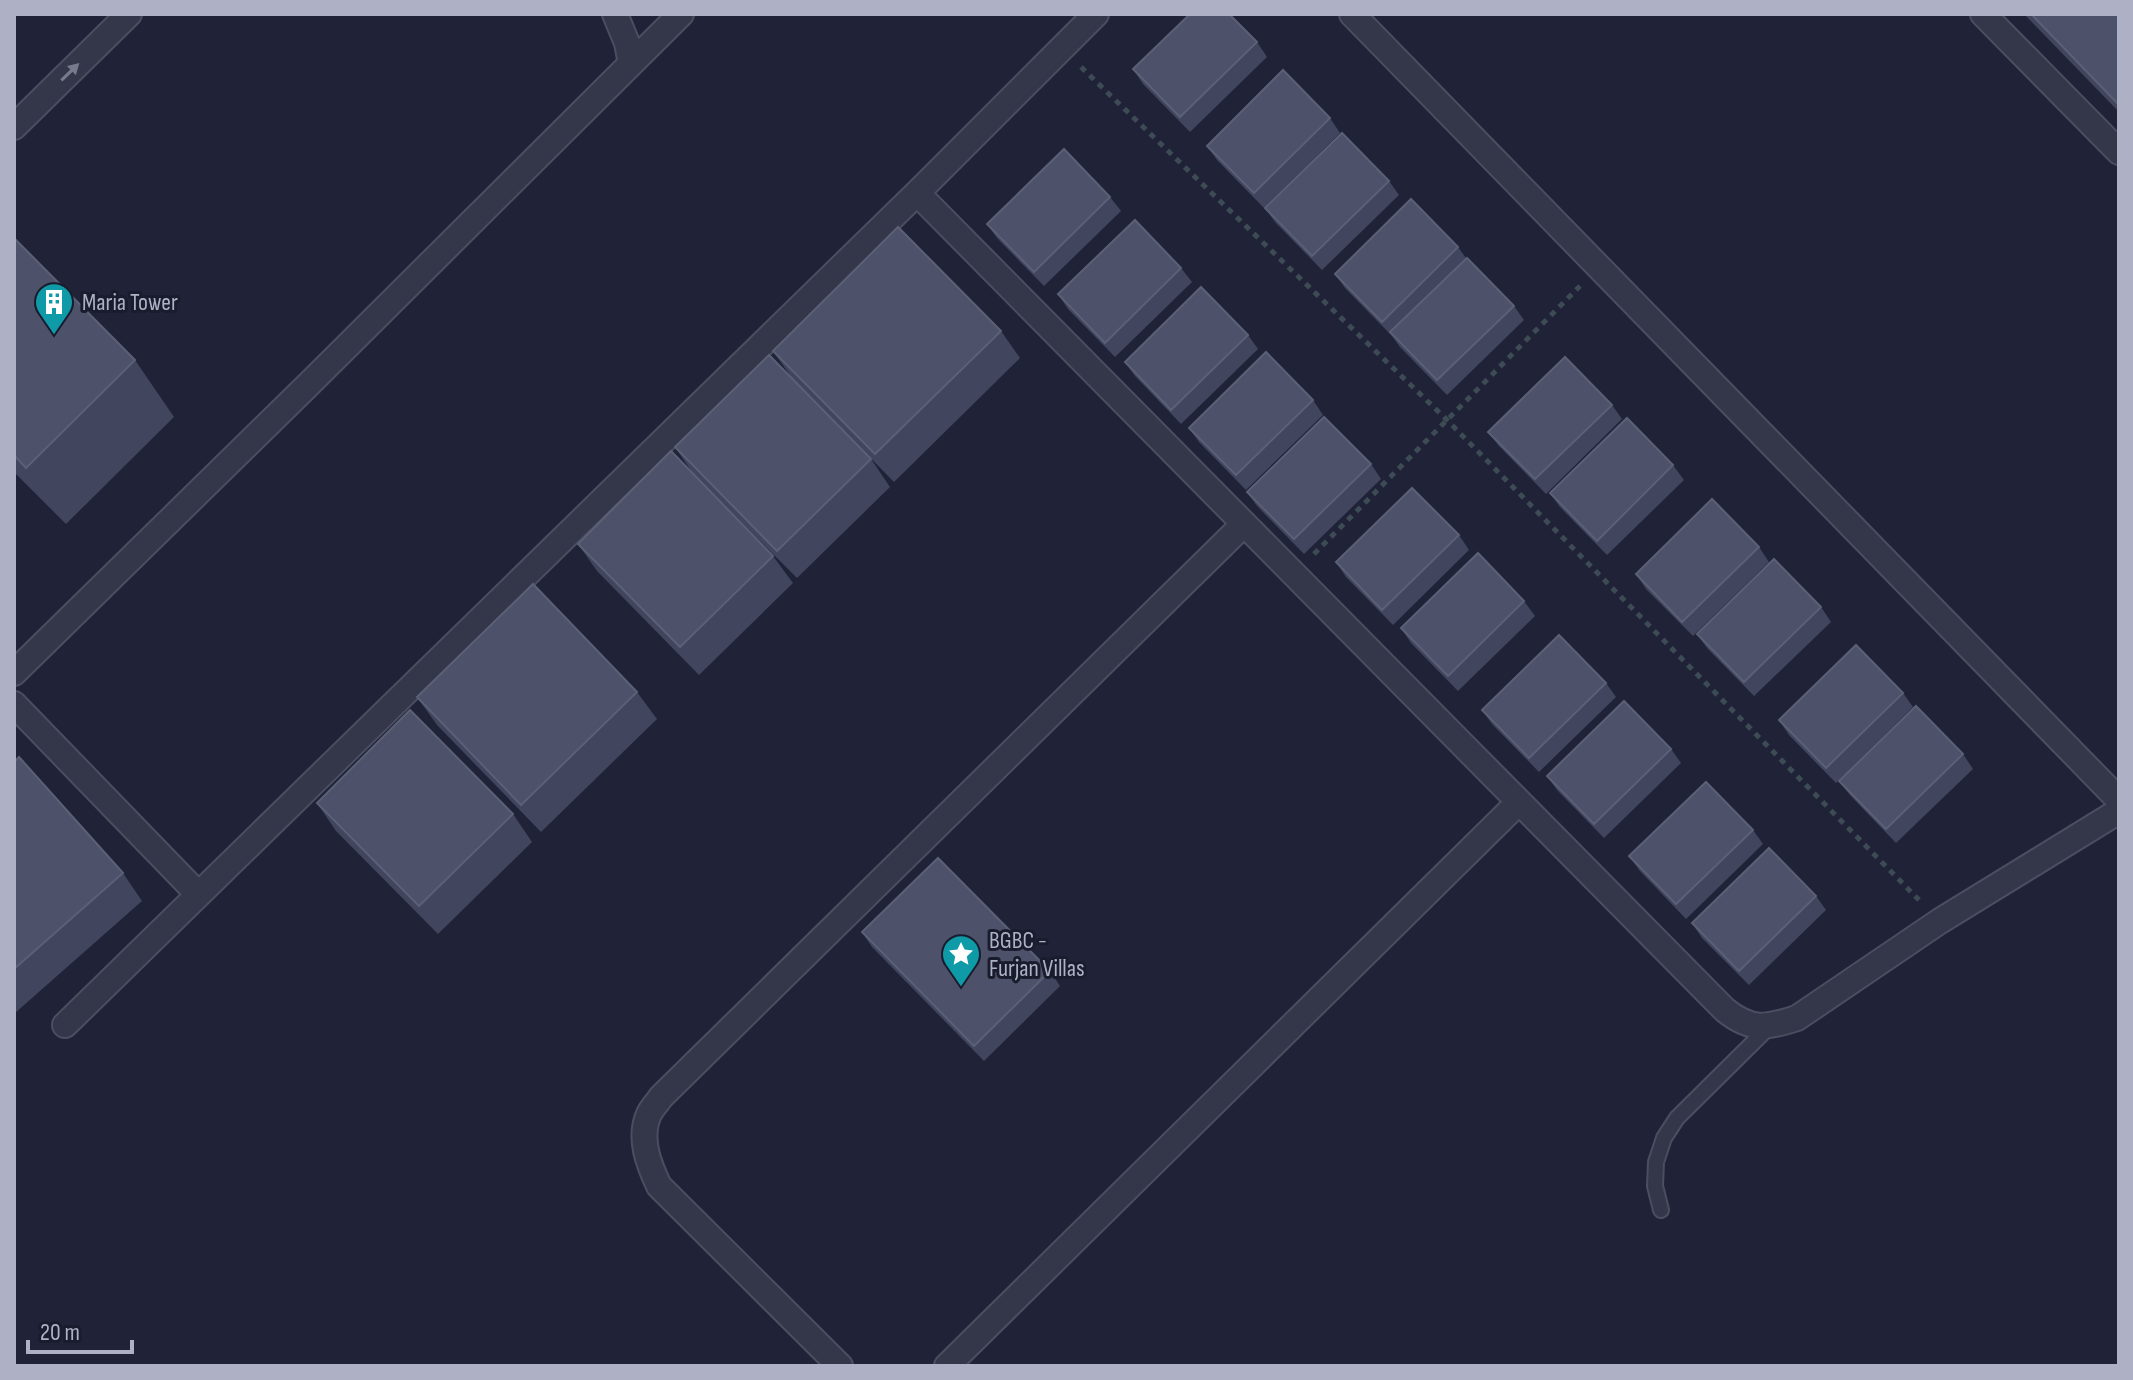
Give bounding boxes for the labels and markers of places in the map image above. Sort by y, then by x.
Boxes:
building icon: Maria Tower [33,281,75,336]
place label: Maria Tower [82,288,178,317]
place label: BGBC - Furjan Villas [989,926,1085,983]
place icon: BGBC - Furjan Villas [940,933,982,988]

